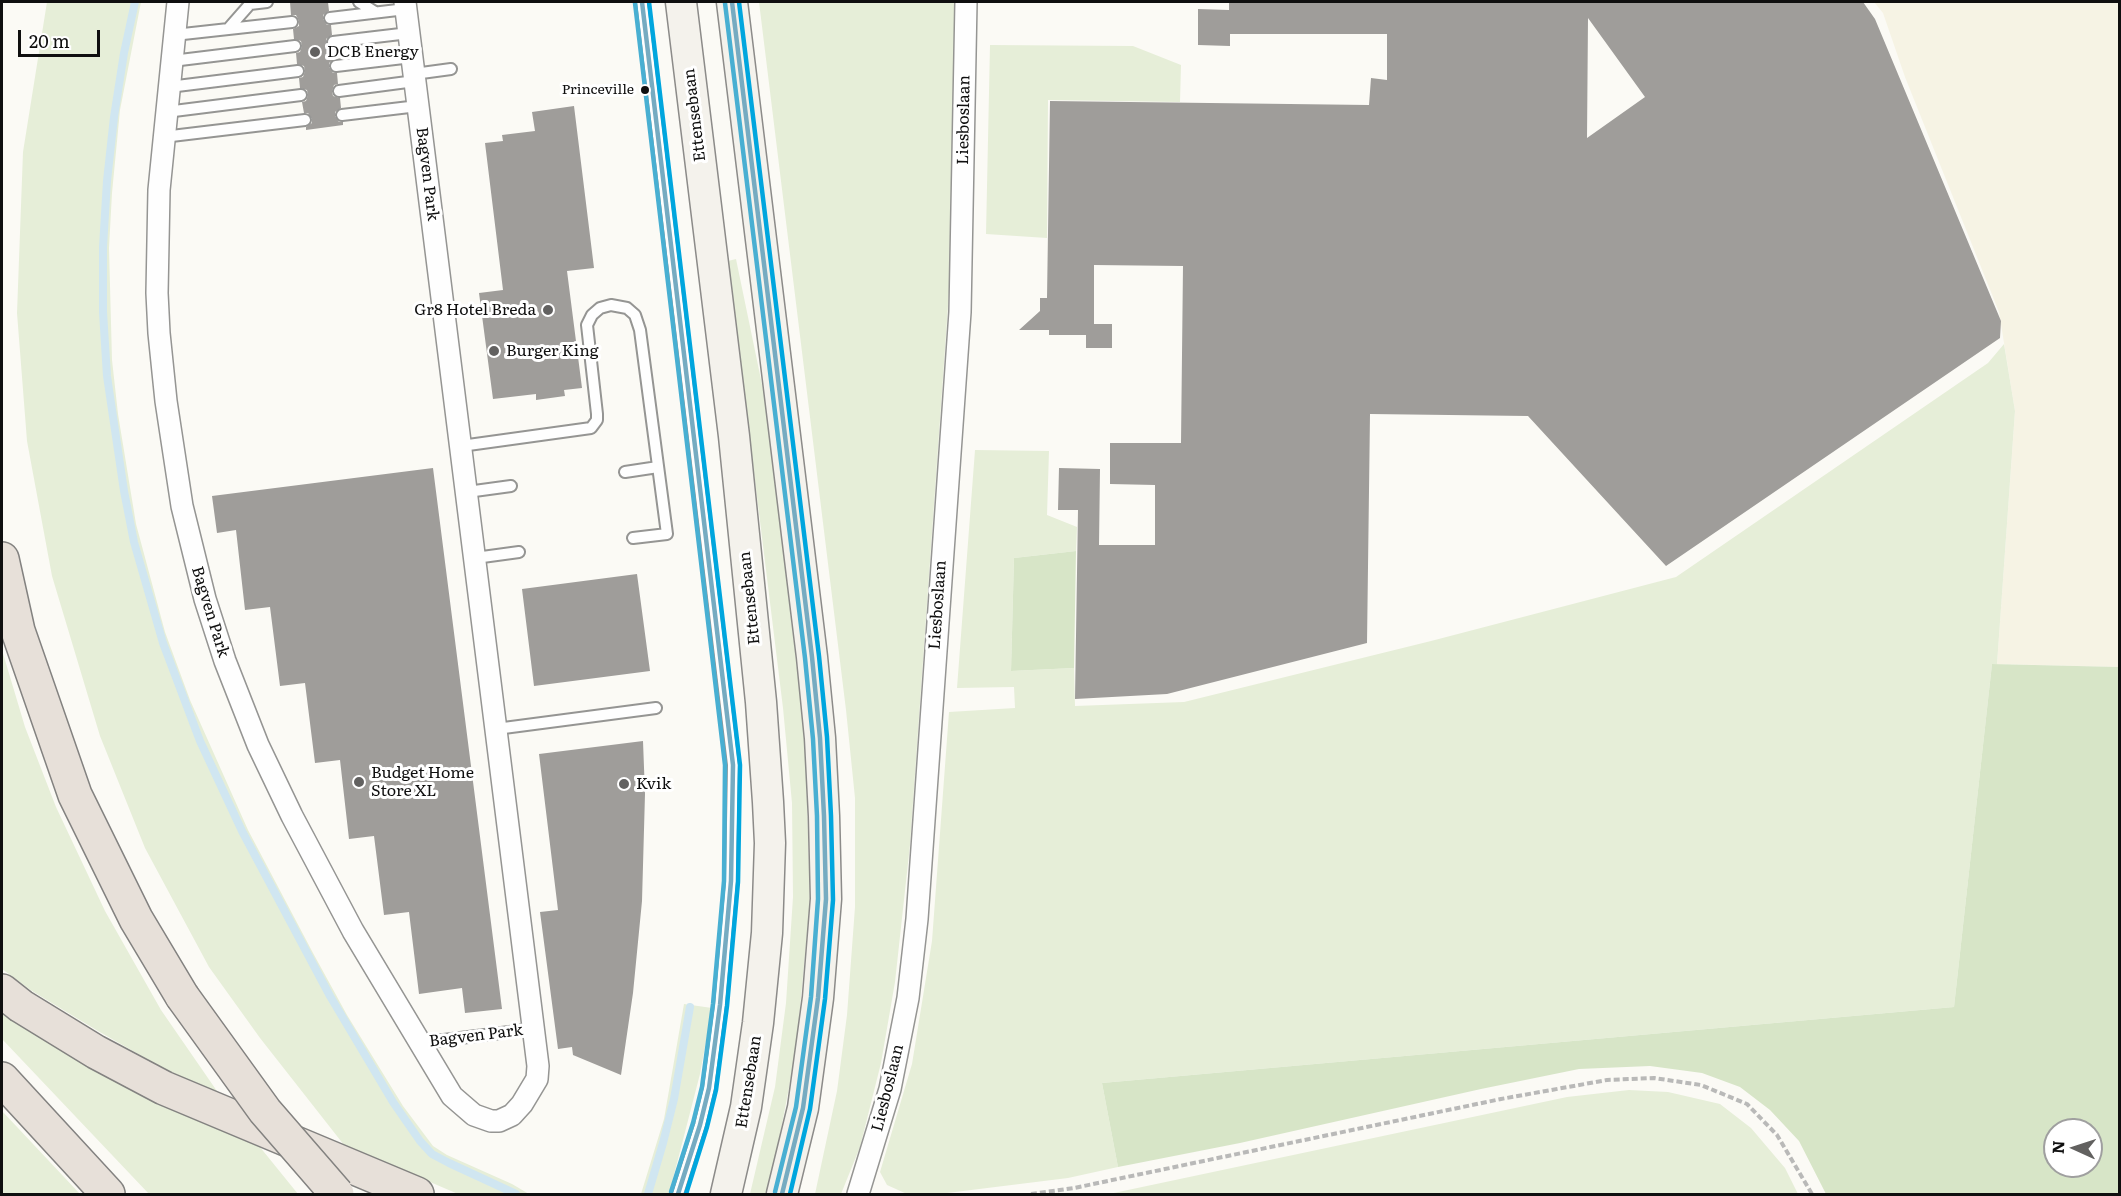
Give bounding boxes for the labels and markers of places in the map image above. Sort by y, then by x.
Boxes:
place label: DCB Energy [327,42,419,62]
marker: DCB Energy [308,45,322,59]
place label: Princeville [562,82,634,98]
marker: Princeville [639,84,651,96]
place label: Gr8 Hotel Breda [414,300,536,320]
marker: Gr8 Hotel Breda [541,303,555,317]
place label: Burger King [506,341,599,361]
marker: Burger King [487,344,501,358]
place label: Budget Home Store XL [371,763,474,801]
place label: Kvik [636,774,671,794]
marker: Budget Home Store XL [352,775,366,789]
marker: Kvik [617,777,631,791]

